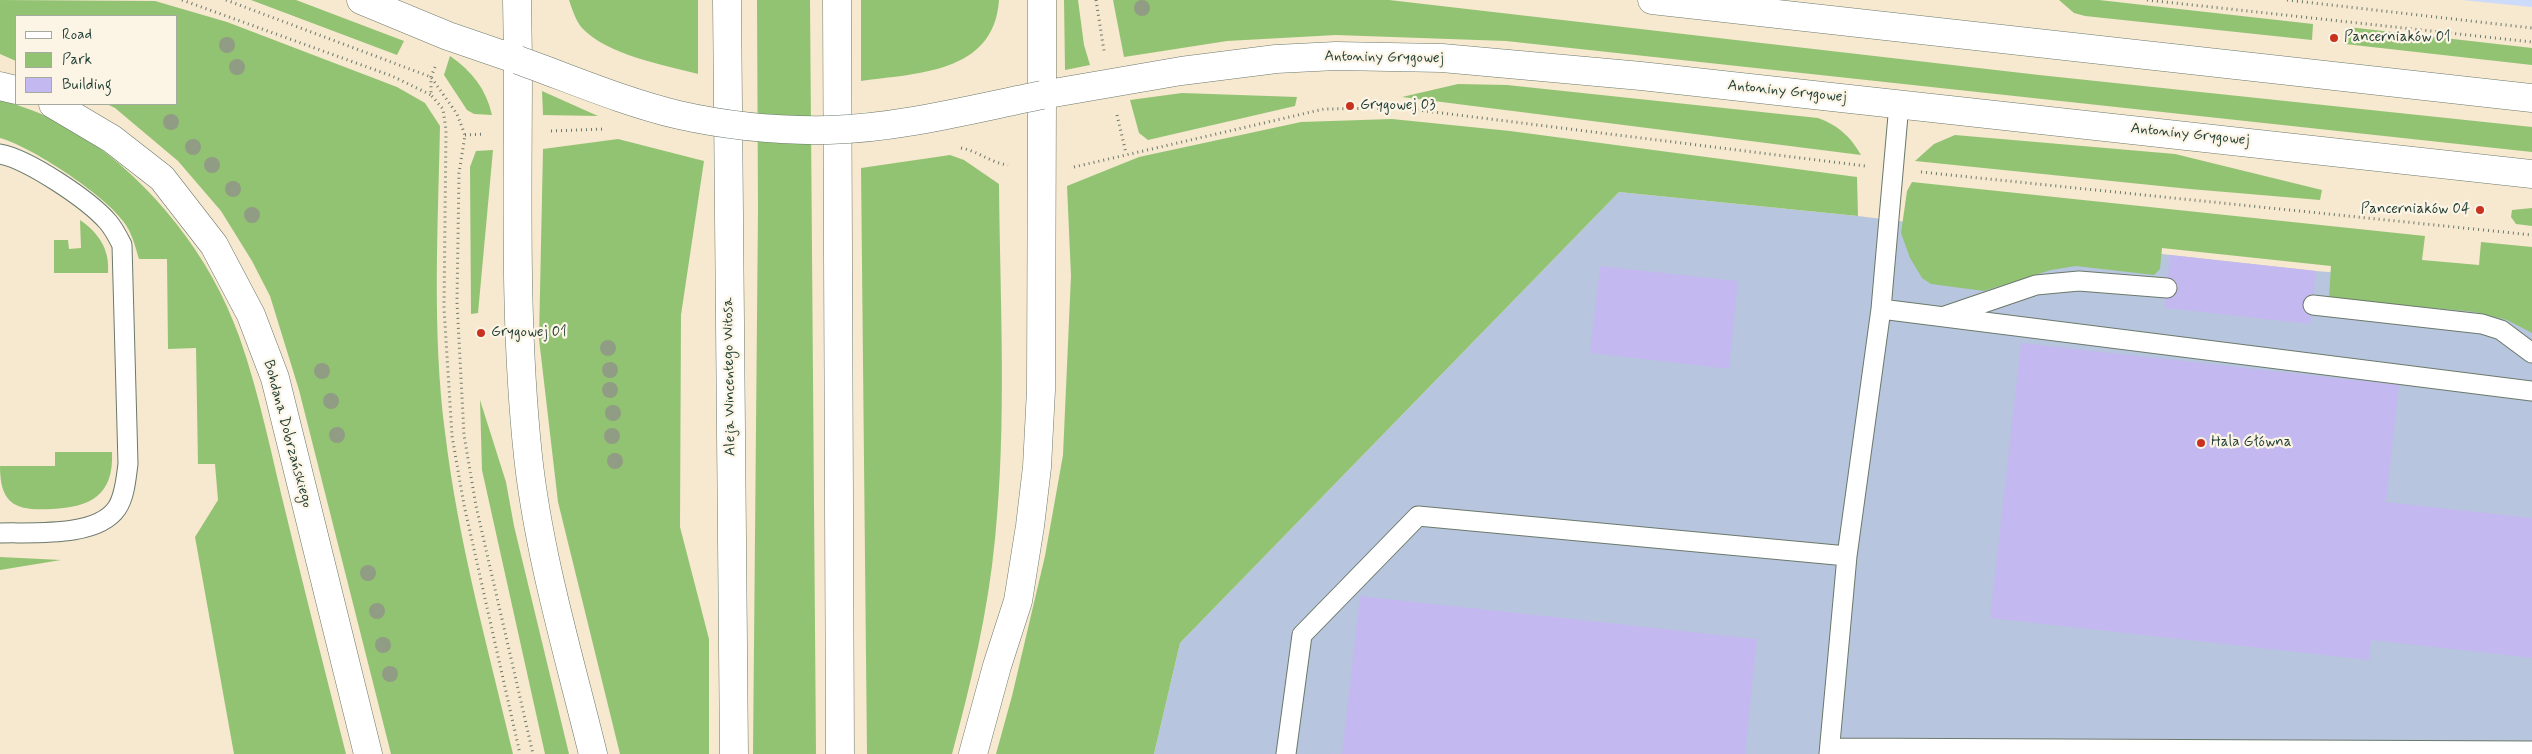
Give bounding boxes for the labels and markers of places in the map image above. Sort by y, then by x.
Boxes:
place label: Pancerniaków 01 [2344,29,2451,47]
marker: Pancerniaków 01 [2328,32,2340,44]
place label: Grygowej 03 [1360,97,1435,115]
marker: Grygowej 03 [1344,100,1356,112]
place label: Pancerniaków 04 [2361,201,2470,219]
marker: Pancerniaków 04 [2474,204,2486,216]
place label: Grygowej 01 [491,324,567,342]
marker: Grygowej 01 [475,327,487,339]
place label: Hala Główna [2211,434,2291,452]
marker: Hala Główna [2195,437,2207,449]

